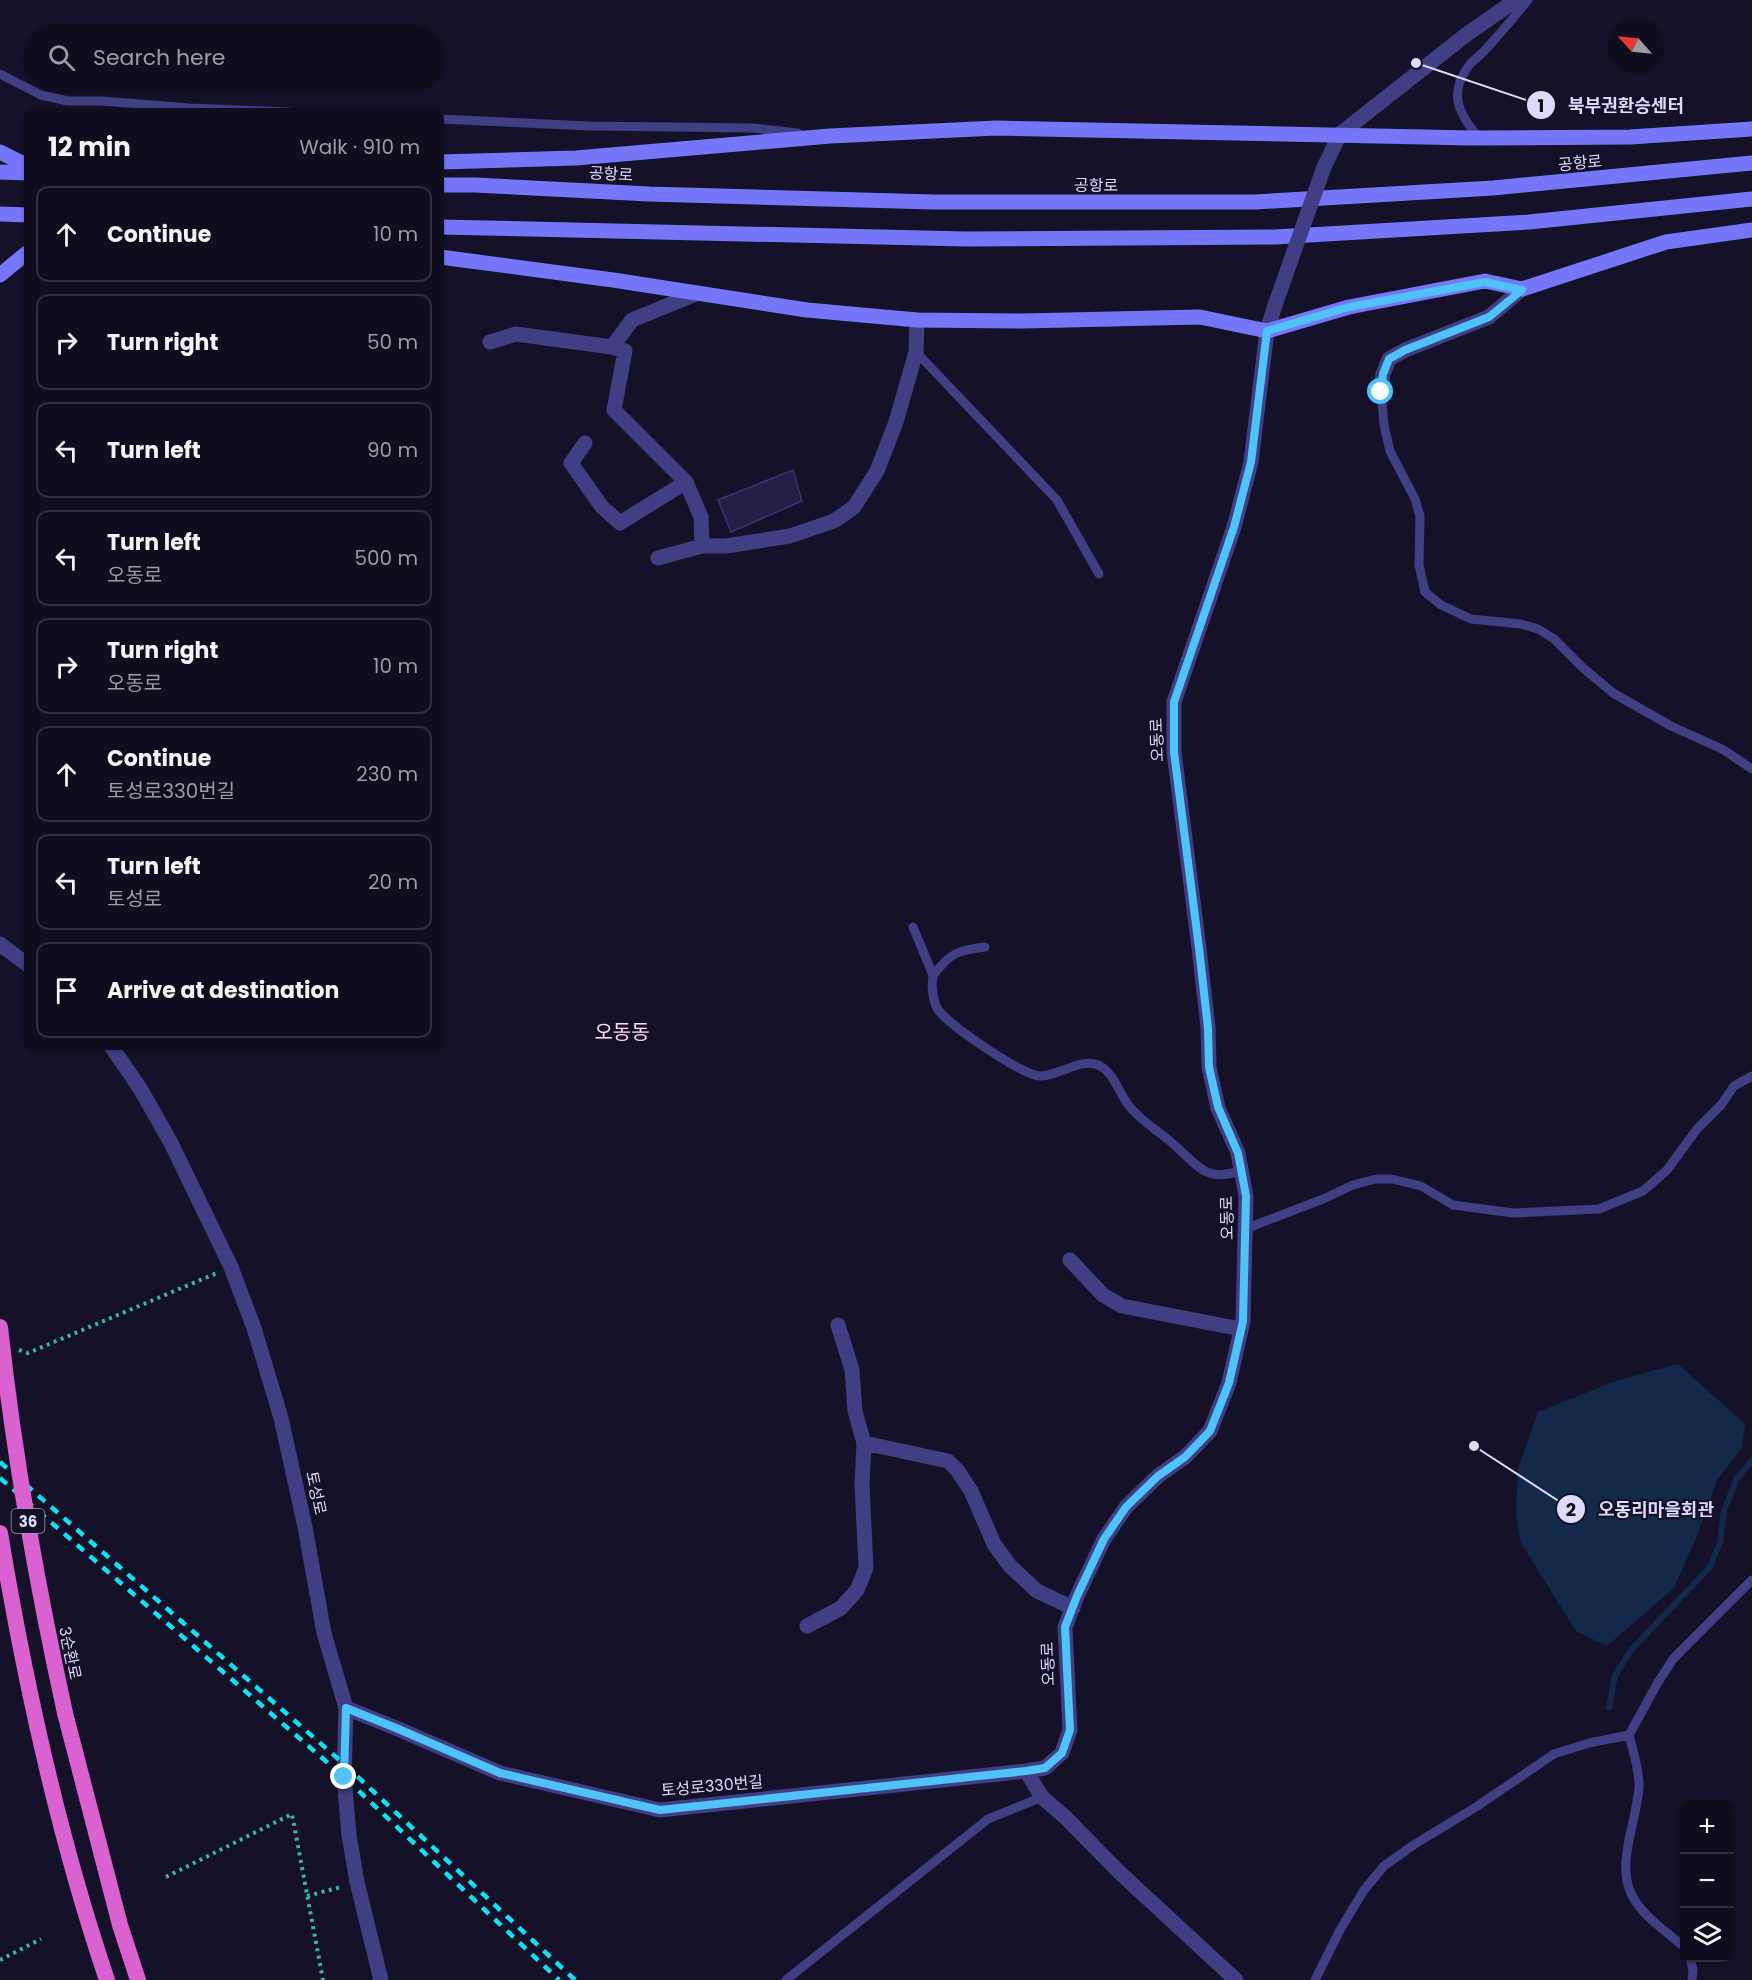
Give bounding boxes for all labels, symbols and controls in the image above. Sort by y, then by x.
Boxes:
north arrow [1608,18,1662,72]
search box [24,24,444,90]
icon: search [45,41,78,74]
text: Search here [93,42,226,73]
callout: 북부권환승센터 [1526,87,1696,123]
text: 1 [1538,93,1544,118]
text: 북부권환승센터 [1568,93,1684,118]
text: 12 min [48,129,131,165]
text: Walk · 910 m [299,133,420,161]
street label: 공항로 [1557,150,1603,176]
street label: 공항로 [588,161,634,187]
street label: 공항로 [1074,174,1118,197]
icon: ahead [50,218,83,251]
text: Continue [107,219,211,250]
text: 10 m [373,220,418,248]
icon: right [50,326,83,359]
text: Turn right [107,327,218,358]
text: 50 m [367,328,418,356]
route start [1367,378,1393,404]
icon: left [50,434,83,467]
text: Turn left [107,435,201,466]
text: 90 m [367,436,418,464]
text: Turn left [107,527,201,558]
icon: left [50,542,83,575]
text: 500 m [354,544,418,572]
text: 오동로 [107,561,162,589]
text: Turn right [107,635,218,666]
icon: right [50,650,83,683]
text: 10 m [373,652,418,680]
text: 오동로 [107,669,162,697]
street label: 오동로 [1145,717,1169,762]
text: Continue [107,743,211,774]
icon: ahead [50,758,83,791]
text: 230 m [356,760,418,788]
text: 토성로330번길 [107,777,235,805]
text: Turn left [107,851,201,882]
icon: left [50,866,83,899]
text: 20 m [368,868,418,896]
text: 토성로 [107,885,162,913]
icon: arrive [50,974,83,1007]
text: Arrive at destination [107,975,339,1006]
district label: 오동동 [594,1018,650,1046]
street label: 오동로 [1215,1195,1239,1240]
street label: 토성로 [300,1469,332,1517]
callout: 오동리마을회관 [1556,1491,1726,1527]
text: 2 [1566,1497,1576,1522]
text: 오동리마을회관 [1598,1497,1714,1522]
road number: 36 [12,1509,44,1533]
street label: 3순환로 [53,1624,87,1682]
street label: 오동로 [1036,1641,1060,1686]
route end [330,1763,356,1789]
street label: 토성로330번길 [660,1770,764,1802]
map controls [1680,1800,1734,1962]
button: + [1680,1800,1734,1854]
button: − [1680,1854,1734,1908]
button: layers [1680,1908,1734,1962]

